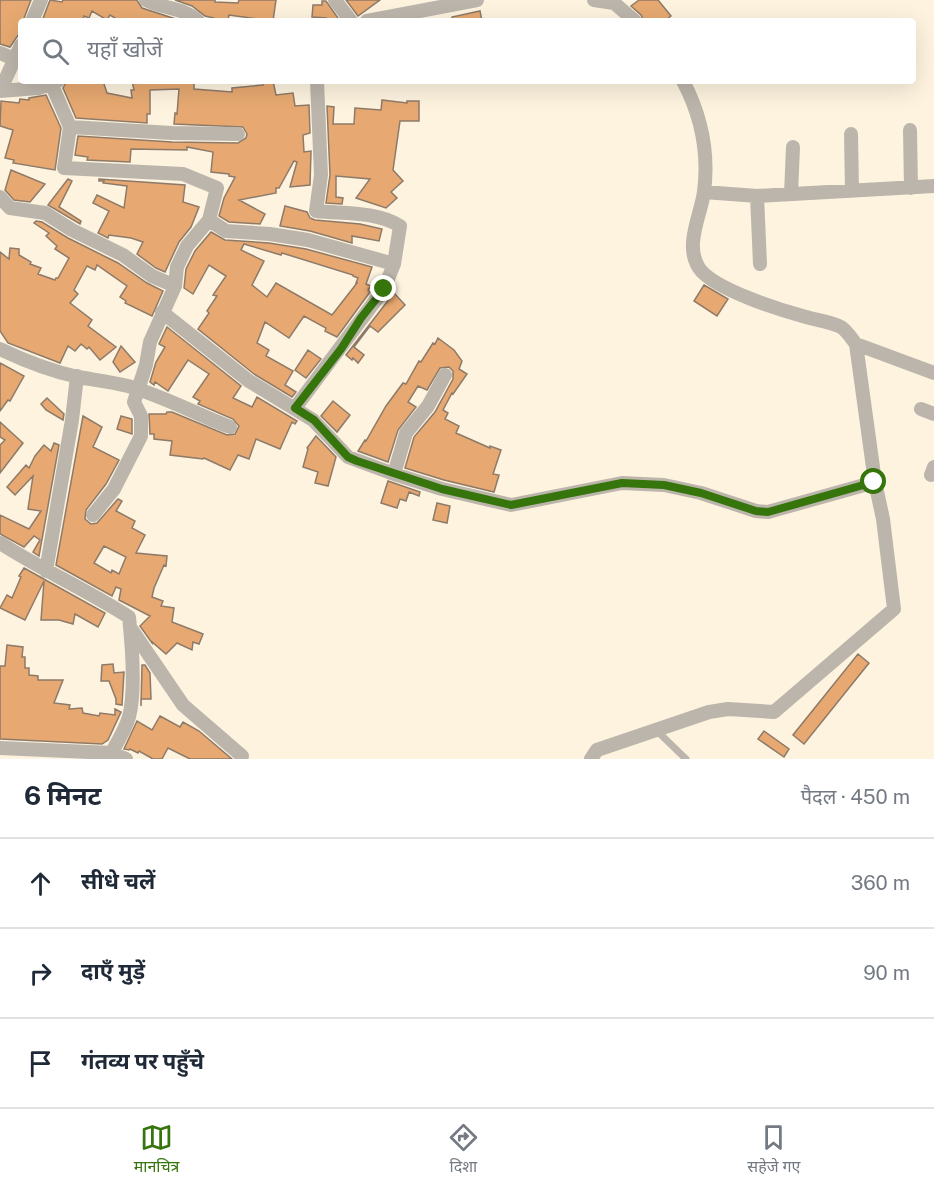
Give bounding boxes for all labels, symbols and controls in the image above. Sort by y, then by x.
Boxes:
search box [18,18,916,84]
icon: search [39,35,72,68]
text: यहाँ खोजें [87,36,163,62]
route end [370,275,396,301]
route start [860,468,886,494]
text: 6 मिनट [24,780,102,811]
text: पैदल · 450 m [801,785,910,809]
icon: ahead [24,867,57,900]
text: सीधे चलें [81,868,155,894]
text: 360 m [851,871,910,895]
icon: right [24,957,57,990]
text: दाएँ मुड़ें [81,958,145,984]
text: 90 m [863,961,910,985]
icon: arrive [24,1047,57,1080]
text: गंतव्य पर पहुँचे [81,1048,204,1074]
tab: मानचित्र [134,1121,179,1179]
tab: दिशा [447,1121,480,1179]
tab: सहेजे गए [747,1121,800,1179]

